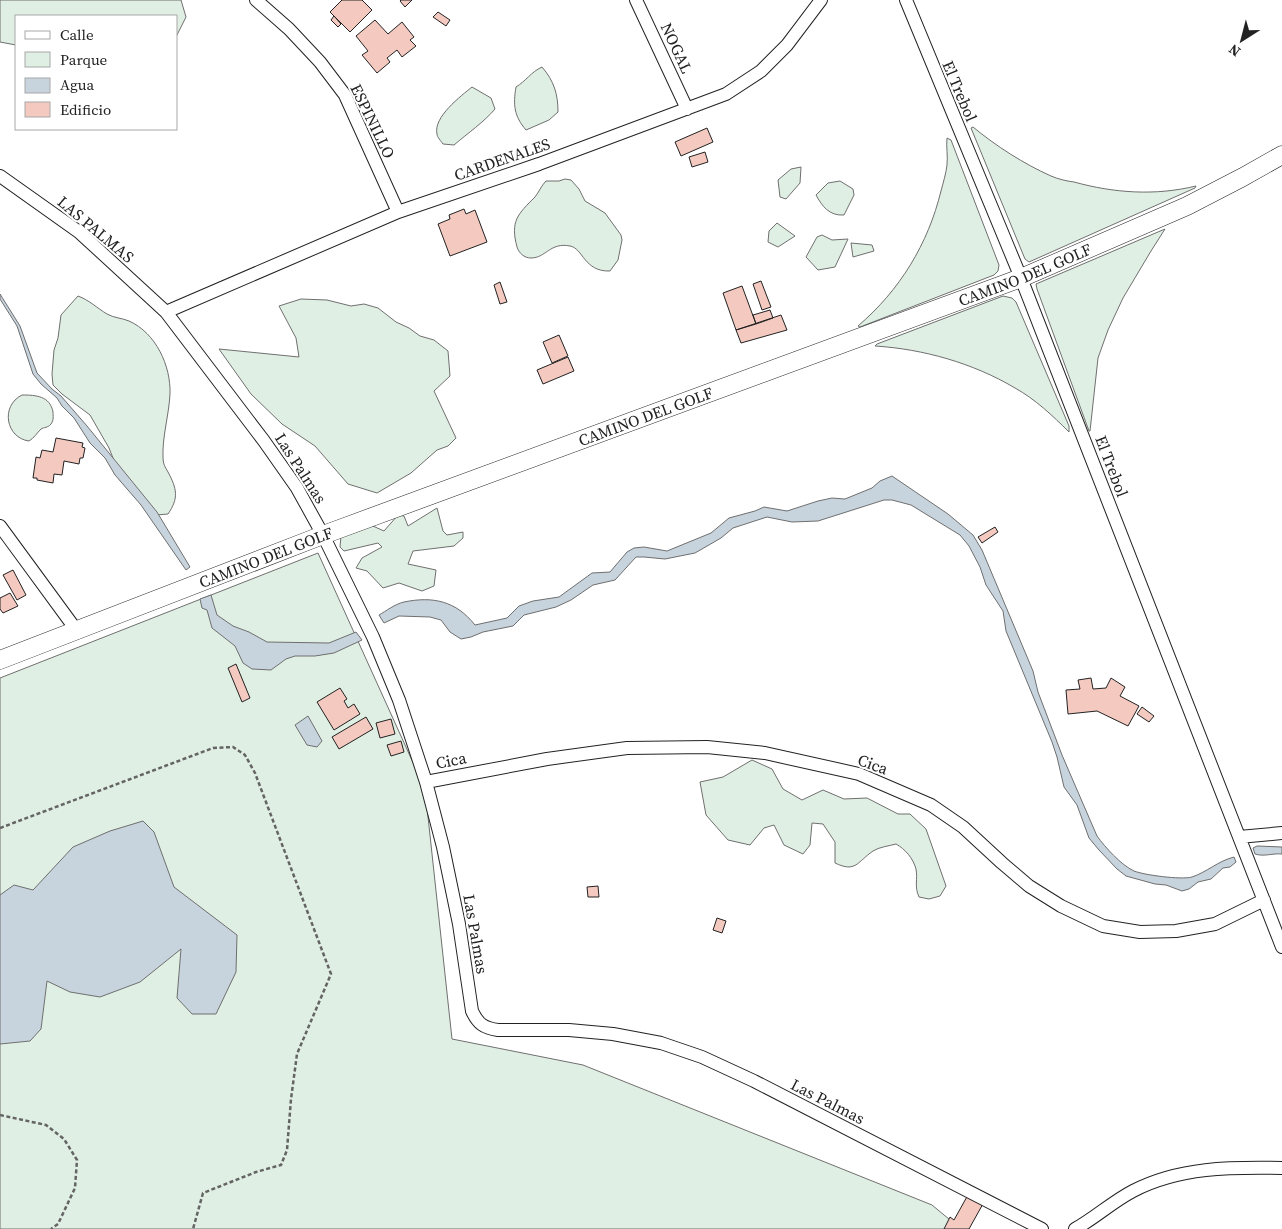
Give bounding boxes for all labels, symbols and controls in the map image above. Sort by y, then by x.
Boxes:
legend [15,15,178,130]
north arrow [1217,15,1267,65]
street label: NOGAL [656,19,698,77]
text: Calle [60,24,94,45]
text: N [1224,39,1244,62]
text: Parque [60,49,108,70]
street label: El Trebol [937,57,983,125]
text: Agua [60,74,94,95]
street label: ESPINILLO [346,80,400,162]
text: Edificio [60,99,111,120]
street label: CARDENALES [451,132,553,186]
street label: LAS PALMAS [53,190,139,268]
street label: CAMINO DEL GOLF [955,238,1095,311]
street label: CAMINO DEL GOLF [575,381,716,451]
street label: Las Palmas [270,428,332,508]
street label: El Trebol [1090,432,1134,500]
street label: CAMINO DEL GOLF [196,521,336,593]
street label: Cica [434,746,469,774]
street label: Cica [855,748,892,780]
street label: Las Palmas [458,893,494,975]
street label: Las Palmas [787,1073,869,1129]

